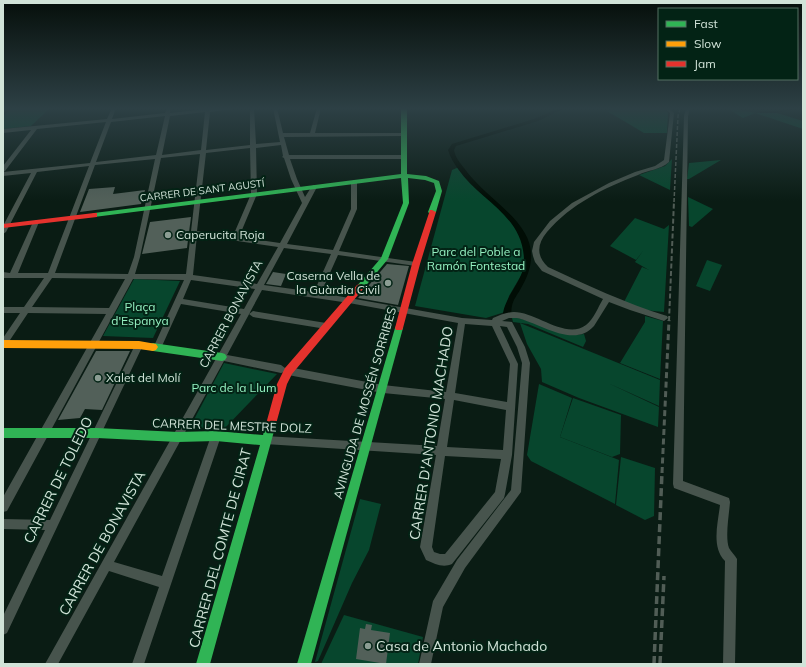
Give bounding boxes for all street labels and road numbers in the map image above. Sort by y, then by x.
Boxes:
street label: CARRER DE SANT AGUSTÍ [139,176,267,205]
street label: CARRER BONAVISTA [196,257,266,370]
street label: AVINGUDA DE MOSSÉN SORRIBES [330,305,399,500]
street label: CARRER D'ANTONIO MACHADO [405,325,457,541]
street label: CARRER DE TOLEDO [20,414,96,546]
street label: CARRER DEL MESTRE DOLZ [152,415,312,436]
street label: CARRER DEL COMTE DE CIRAT [185,446,255,650]
street label: CARRER DE BONAVISTA [55,467,150,619]

